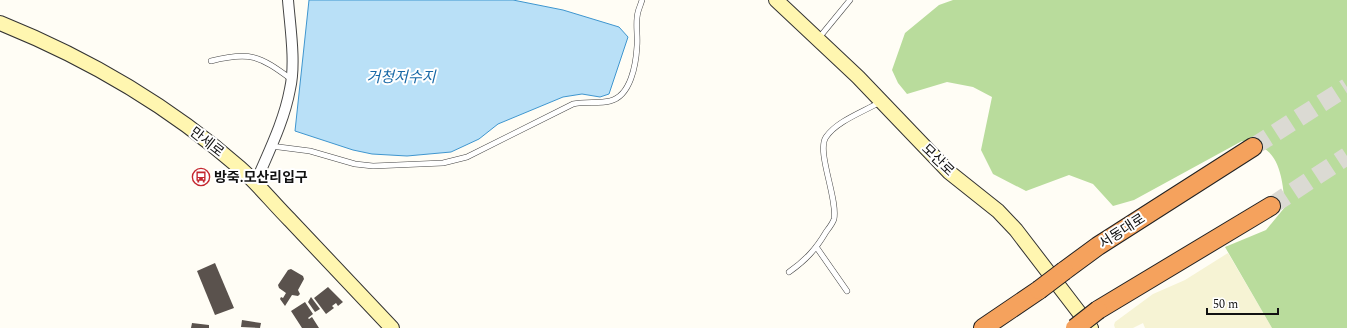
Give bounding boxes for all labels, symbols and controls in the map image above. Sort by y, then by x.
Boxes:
water label: 거청저수지 [366,66,437,89]
street label: 만세로 [185,122,229,162]
street label: 모산로 [917,139,959,181]
bus stop icon: 방죽.모산리입구 [191,167,211,187]
place label: 방죽.모산리입구 [214,167,308,188]
street label: 서동대로 [1095,208,1149,254]
scale bar [1207,290,1278,316]
text: 50 m [1213,295,1238,314]

